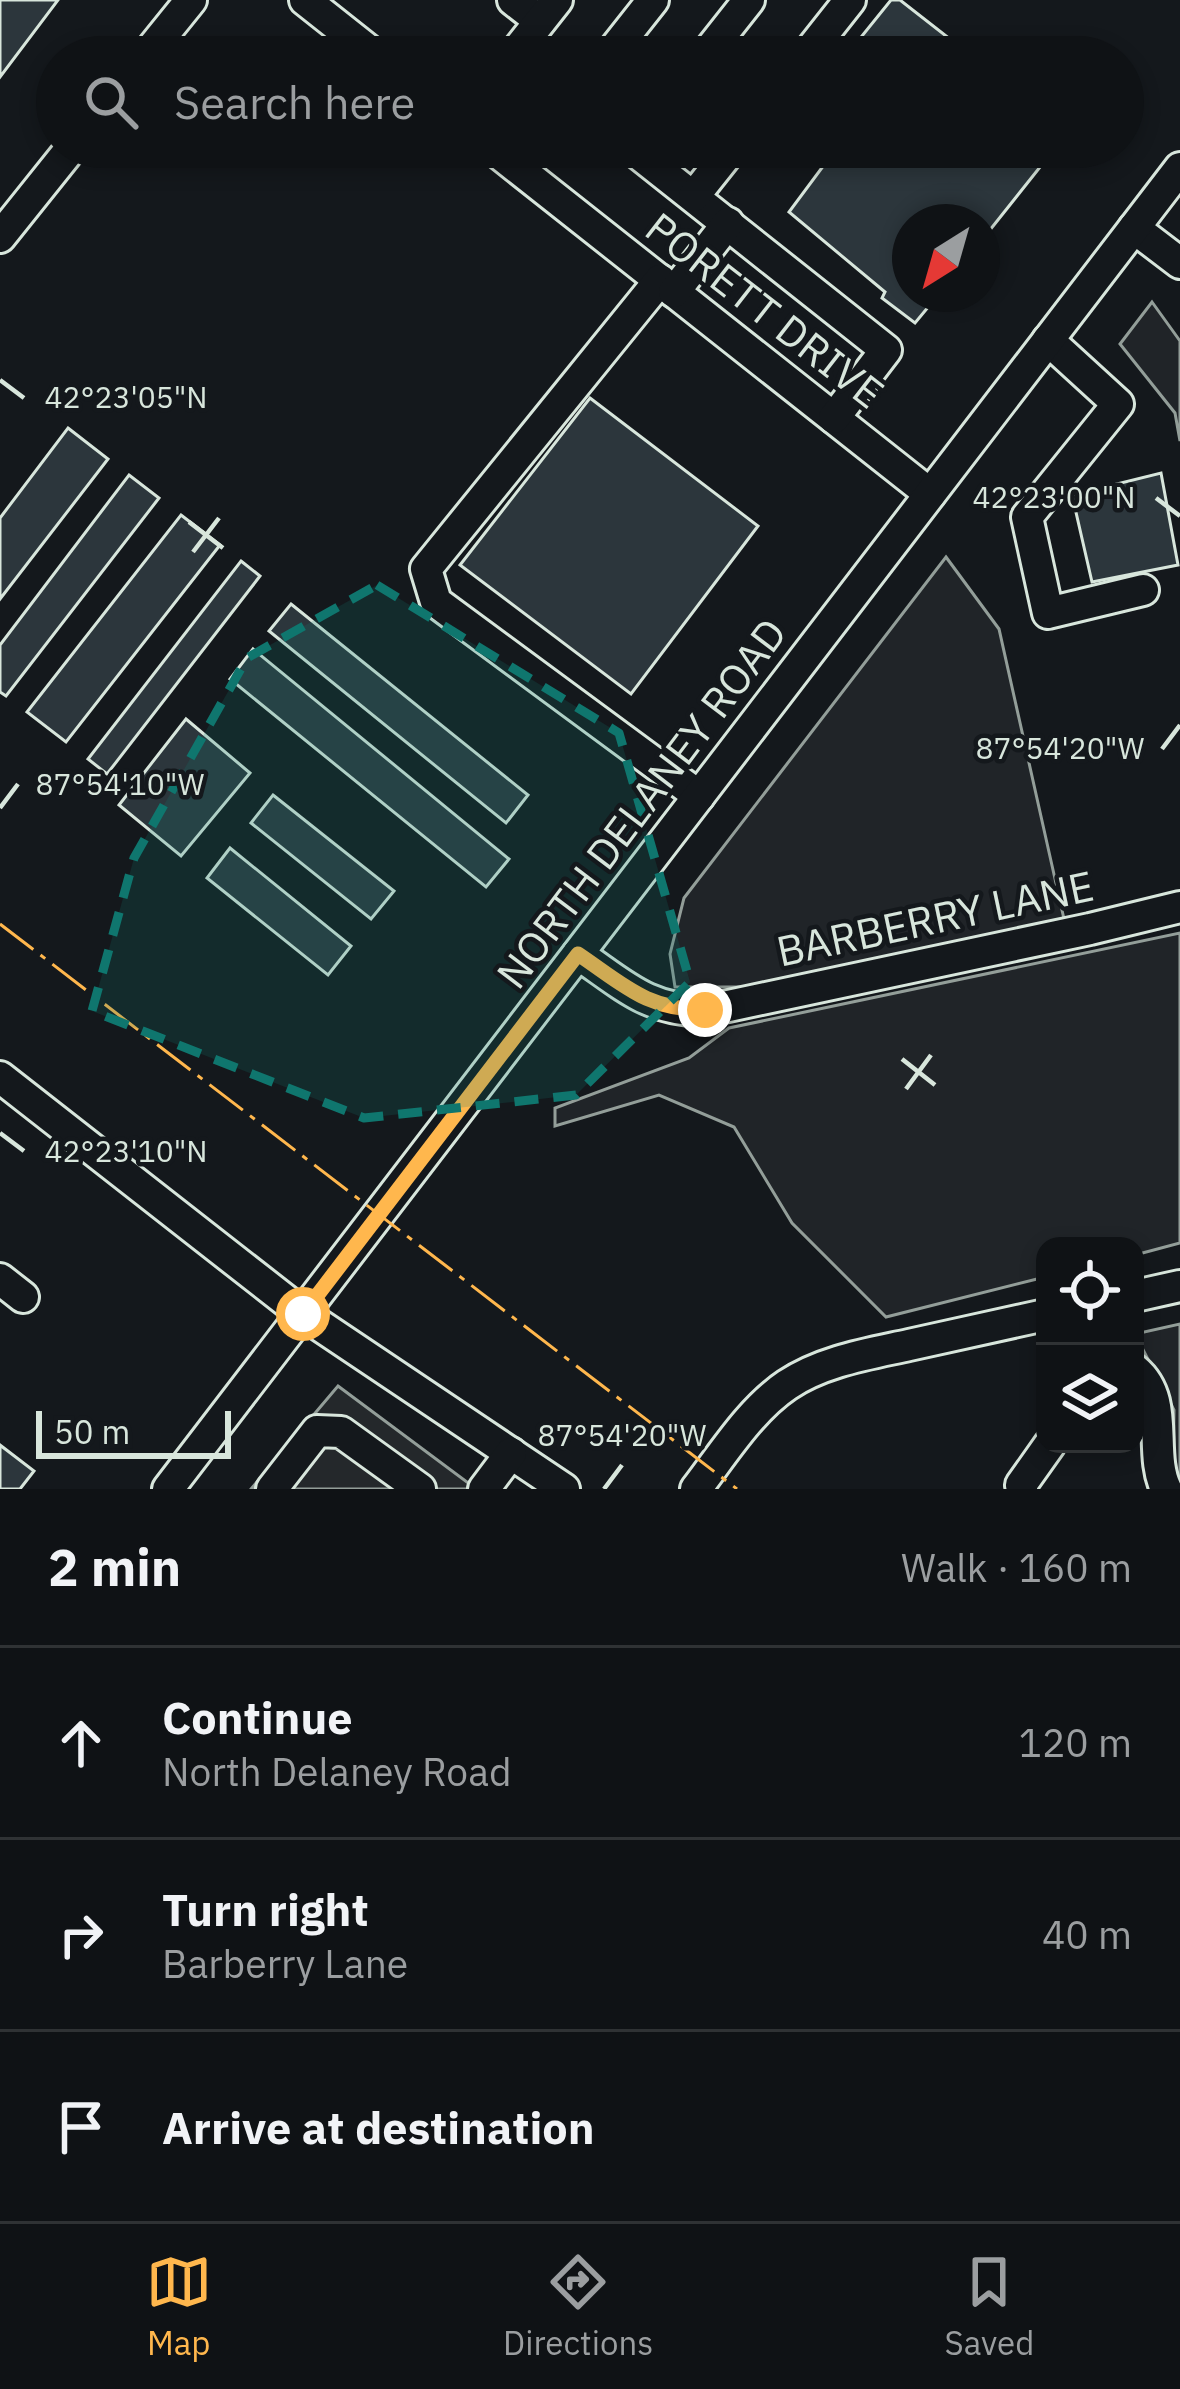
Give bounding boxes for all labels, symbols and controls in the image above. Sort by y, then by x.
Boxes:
search box [36,36,1144,168]
icon: search [78,69,144,135]
text: Search here [174,73,415,131]
street label: PORETT DRIVE [635,200,895,420]
north arrow [892,204,1000,312]
text: 42°23'05"N [44,377,208,416]
text: 42°23'00"N [972,477,1136,516]
street label: NORTH DELANEY ROAD [484,607,798,999]
text: 87°54'20"W [975,728,1145,767]
text: 87°54'10"W [35,764,205,803]
street label: BARBERRY LANE [771,858,1099,978]
route end [678,983,732,1037]
text: 42°23'10"N [44,1131,208,1170]
map controls [1036,1237,1144,1453]
button: locate [1036,1237,1144,1345]
route start [276,1287,330,1341]
button: layers [1036,1345,1144,1453]
scale bar [36,1405,231,1458]
text: 50 m [54,1410,130,1453]
text: 87°54'20"W [537,1415,707,1454]
text: 2 min [48,1534,181,1600]
text: Walk · 160 m [901,1542,1132,1593]
text: Continue [162,1688,353,1746]
icon: ahead [48,1710,114,1776]
text: 120 m [1019,1717,1132,1768]
text: North Delaney Road [162,1746,512,1797]
text: Turn right [162,1880,369,1938]
icon: right [48,1902,114,1968]
text: 40 m [1042,1909,1132,1960]
text: Barberry Lane [162,1938,408,1989]
icon: arrive [48,2094,114,2160]
text: Arrive at destination [162,2098,595,2156]
tab: Map [146,2249,212,2364]
tab: Directions [503,2249,653,2364]
tab: Saved [945,2249,1034,2364]

